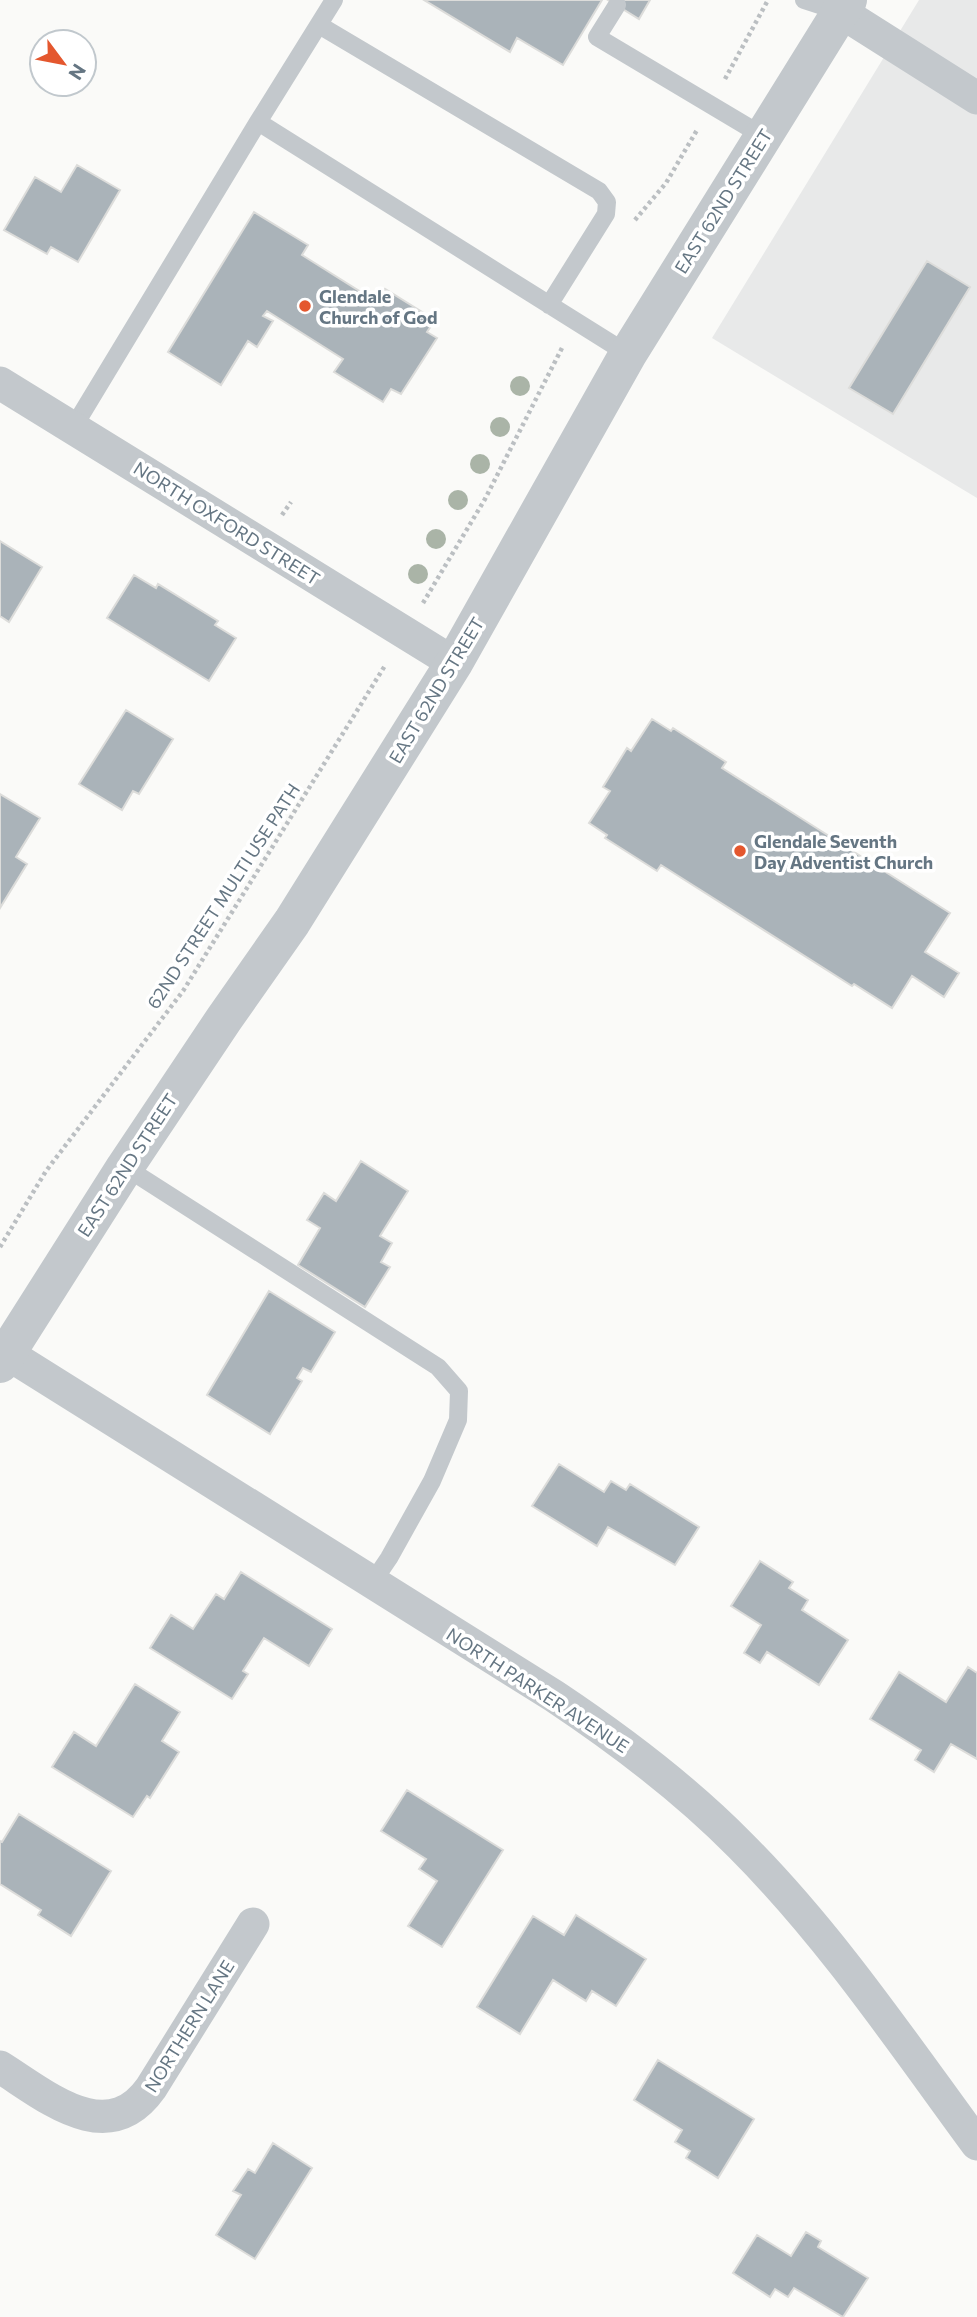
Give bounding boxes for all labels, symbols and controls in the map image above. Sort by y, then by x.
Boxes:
north arrow [28,28,98,98]
text: N [64,60,91,84]
street label: EAST 62ND STREET [670,125,776,277]
place label: Glendale Church of God [319,285,438,328]
marker: Glendale Church of God [297,298,313,314]
street label: NORTH OXFORD STREET [130,457,324,589]
street label: EAST 62ND STREET [384,613,488,767]
street label: 62ND STREET MULTI USE PATH [142,779,304,1013]
place label: Glendale Seventh Day Adventist Church [754,830,933,873]
marker: Glendale Seventh Day Adventist Church [732,843,748,859]
street label: EAST 62ND STREET [72,1089,182,1241]
street label: NORTH PARKER AVENUE [443,1623,633,1757]
street label: NORTHERN LANE [139,1956,239,2096]

